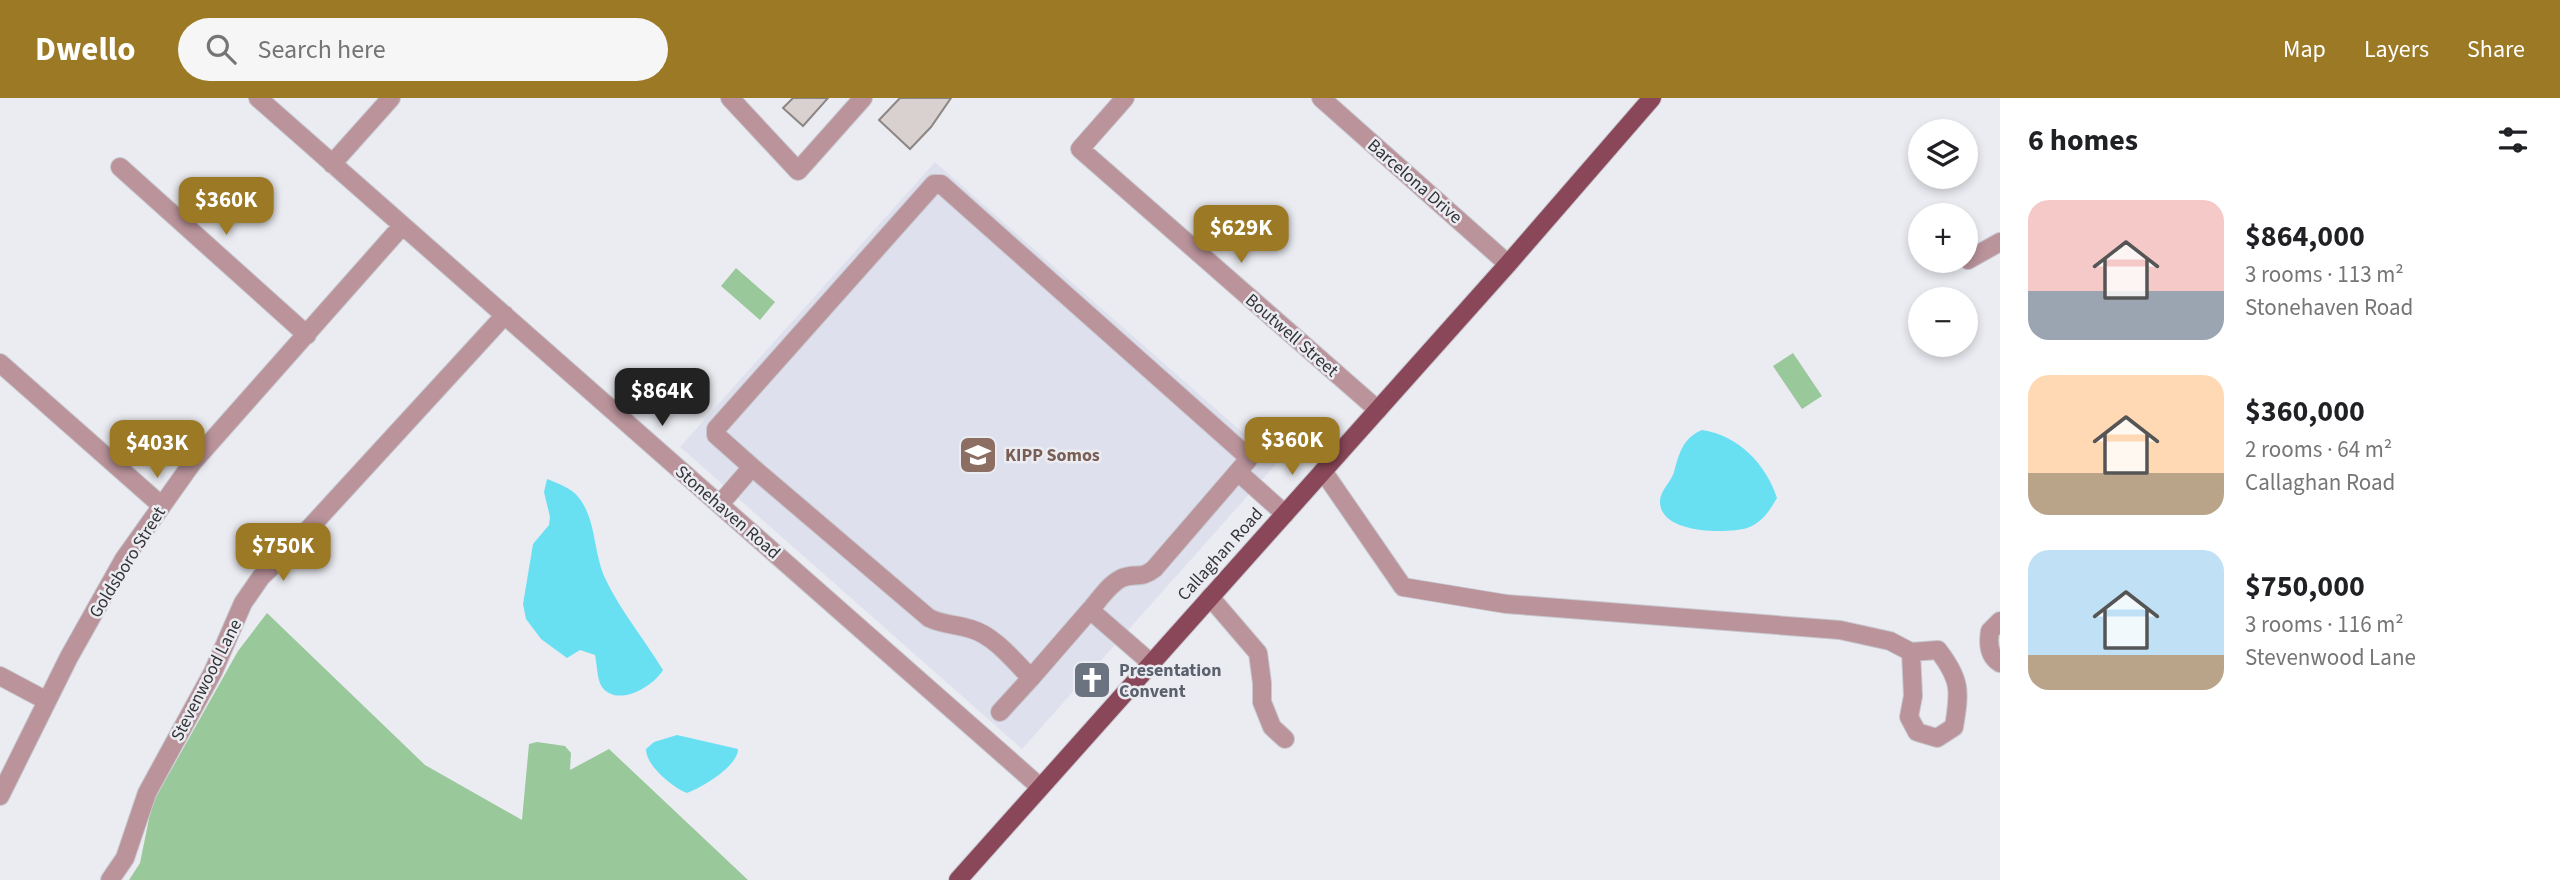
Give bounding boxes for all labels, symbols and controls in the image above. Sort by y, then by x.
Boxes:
search box [178,18,668,81]
text: Dwello [35,26,136,73]
icon: search [202,30,240,68]
text: Search here [258,31,386,68]
text: Map [2283,32,2326,67]
text: Layers [2364,32,2429,67]
text: Share [2467,32,2525,67]
map controls [1908,119,1978,357]
button: layers [1908,119,1978,189]
text: 6 homes [2028,119,2138,162]
icon: filters [2494,121,2532,159]
street label: Barcelona Drive [1362,133,1468,230]
pin: $360K [177,178,275,237]
text: $360K [195,183,257,216]
button: + [1908,203,1978,273]
pin: $629K [1192,206,1290,265]
text: $629K [1210,211,1272,244]
text: $864,000 [2245,215,2365,258]
icon: home [2084,228,2168,312]
text: 3 rooms · 113 m² [2245,258,2404,291]
button: − [1908,287,1978,357]
street label: Boutwell Street [1240,288,1344,383]
text: Stonehaven Road [2245,291,2413,324]
pin: $864K [613,368,711,428]
text: $864K [631,374,693,407]
text: $360,000 [2245,390,2365,433]
icon: home [2084,403,2168,487]
pin: $360K [1243,418,1341,477]
pin: $403K [108,420,206,480]
text: $360K [1261,423,1323,456]
text: $403K [126,426,188,459]
text: 2 rooms · 64 m² [2245,433,2392,466]
school or university icon: KIPP Somos [957,434,999,476]
place label: KIPP Somos [1005,443,1100,468]
street label: Stonehaven Road [670,460,786,565]
text: Callaghan Road [2245,466,2395,499]
street label: Goldsboro Street [83,502,172,623]
street label: Callaghan Road [1172,502,1269,606]
pin: $750K [234,524,332,583]
text: $750K [252,529,314,562]
text: $750,000 [2245,565,2365,608]
icon: home [2084,578,2168,662]
text: 3 rooms · 116 m² [2245,608,2404,641]
street label: Stevenwood Lane [165,615,248,745]
text: Stevenwood Lane [2245,641,2416,674]
place label: Presentation Convent [1119,658,1221,704]
church icon: Presentation Convent [1071,659,1113,701]

